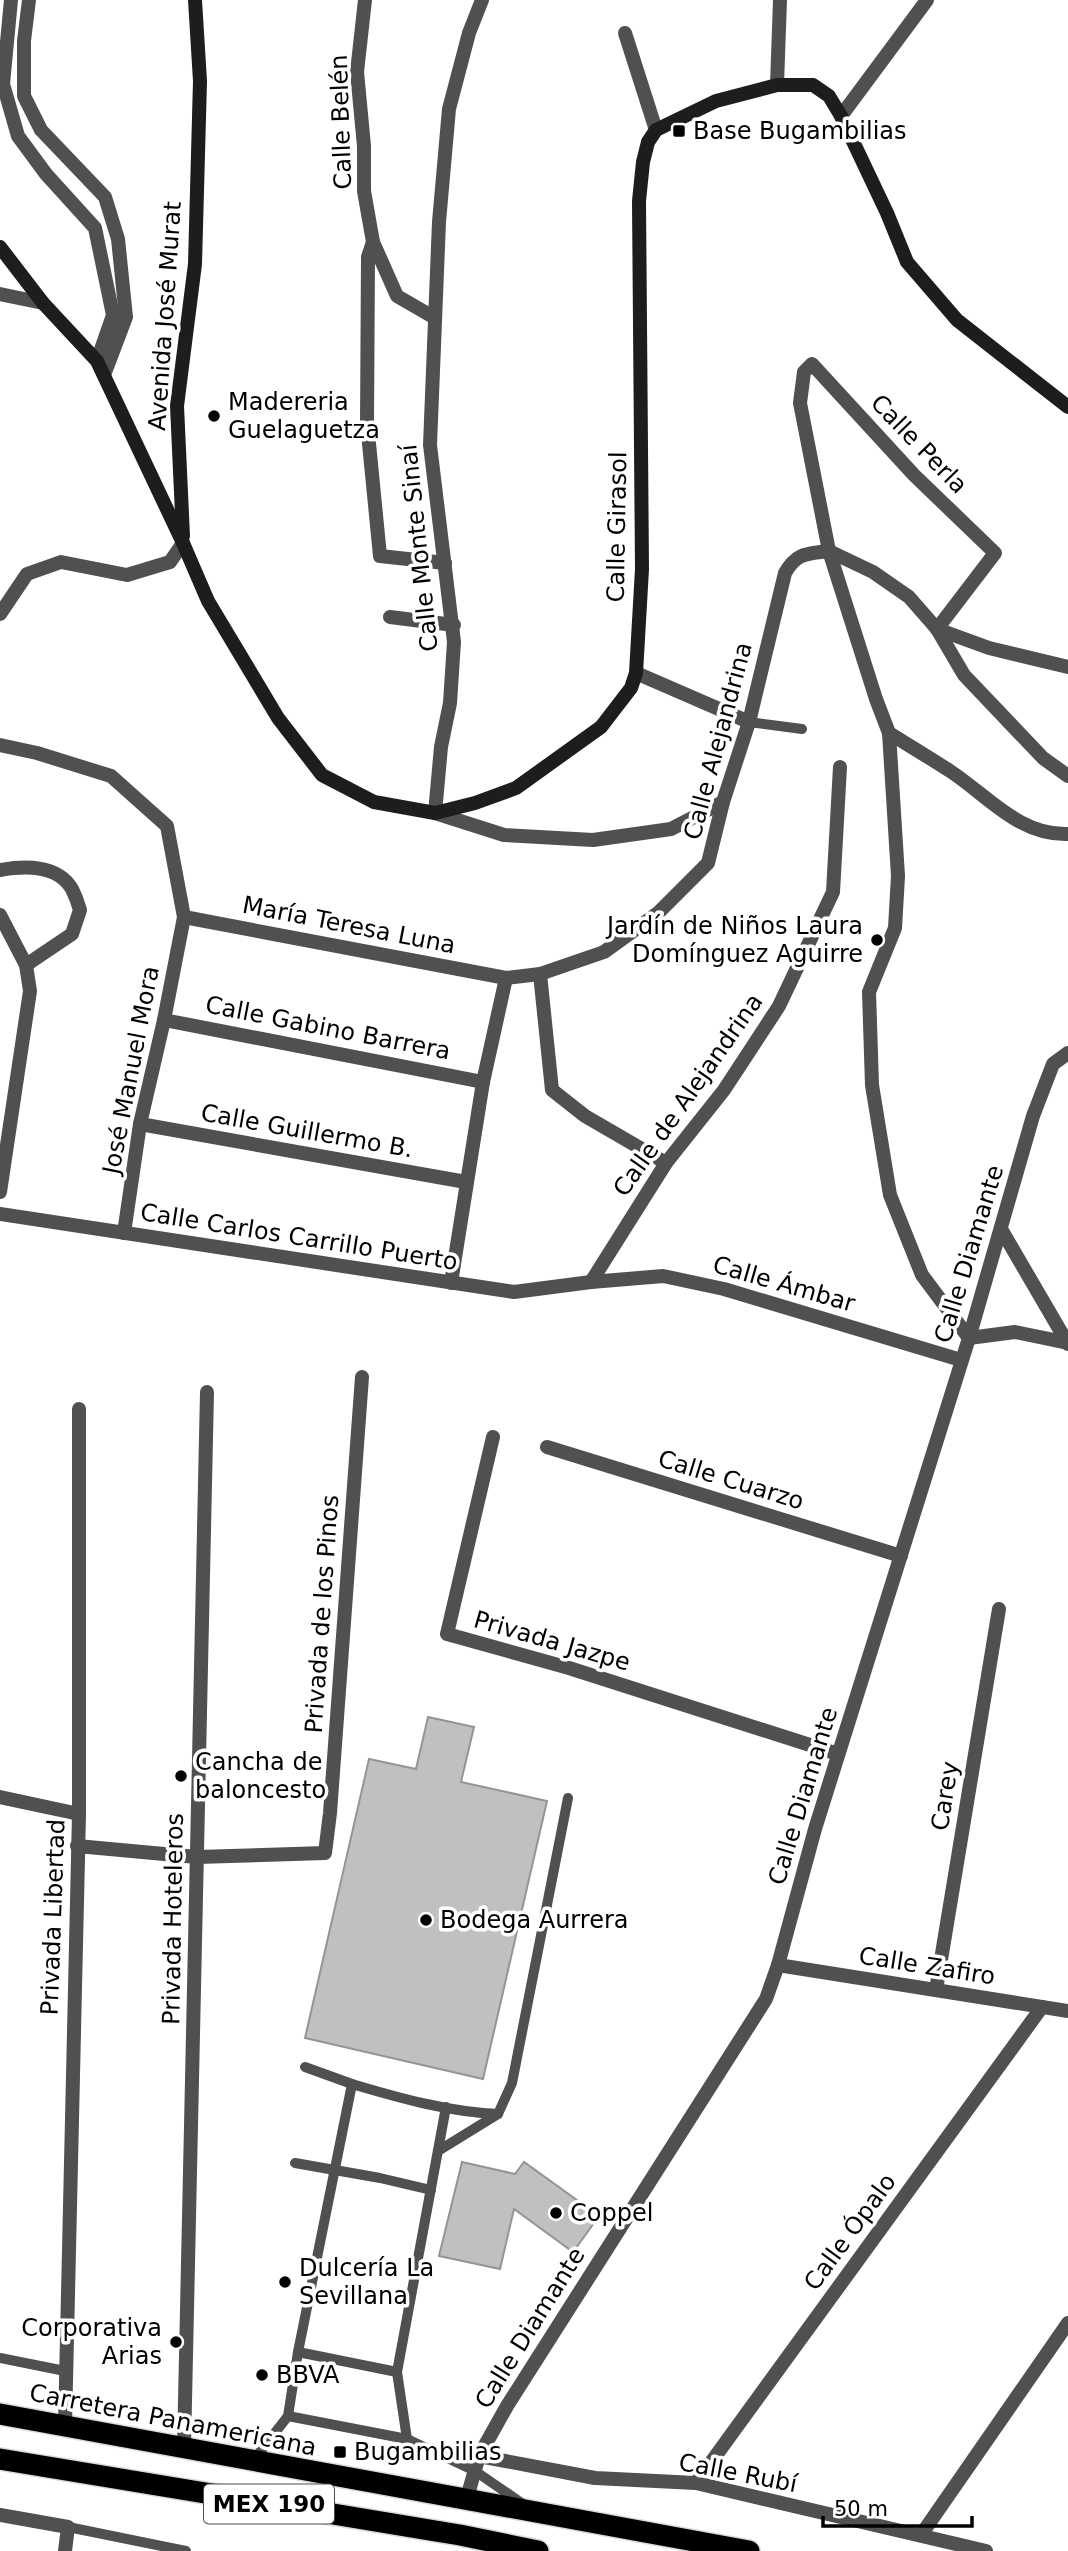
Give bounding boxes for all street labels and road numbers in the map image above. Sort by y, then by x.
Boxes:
street label: Calle Belén [325,54,357,190]
street label: Avenida José Murat [143,200,187,432]
street label: Calle Perla [865,389,973,499]
street label: Calle Monte Sinaí [394,442,444,653]
street label: Calle Girasol [602,451,632,603]
street label: Calle Alejandrina [678,639,758,843]
street label: María Teresa Luna [240,891,458,959]
street label: José Manuel Mora [97,964,165,1178]
street label: Calle de Alejandrina [607,988,769,1202]
street label: Calle Gabino Barrera [203,990,453,1066]
street label: Calle Guillermo B. [199,1099,415,1163]
street label: Calle Diamante [929,1162,1009,1346]
street label: Calle Carlos Carrillo Puerto [138,1198,460,1276]
street label: Calle Ámbar [710,1249,859,1318]
street label: Calle Cuarzo [655,1445,807,1515]
street label: Privada de los Pinos [300,1494,344,1734]
street label: Privada Jazpe [471,1605,633,1677]
street label: Calle Diamante [763,1704,843,1888]
street label: Carey [926,1759,964,1833]
street label: Privada Hoteleros [157,1813,189,2025]
street label: Privada Libertad [36,1818,70,2016]
street label: Calle Zafiro [857,1941,997,1991]
street label: Calle Ópalo [797,2167,902,2296]
street label: Calle Diamante [469,2242,591,2414]
street label: Carretera Panamericana [27,2378,319,2462]
street label: Calle Rubí [676,2448,801,2498]
road number: MEX 190 [204,2484,334,2524]

